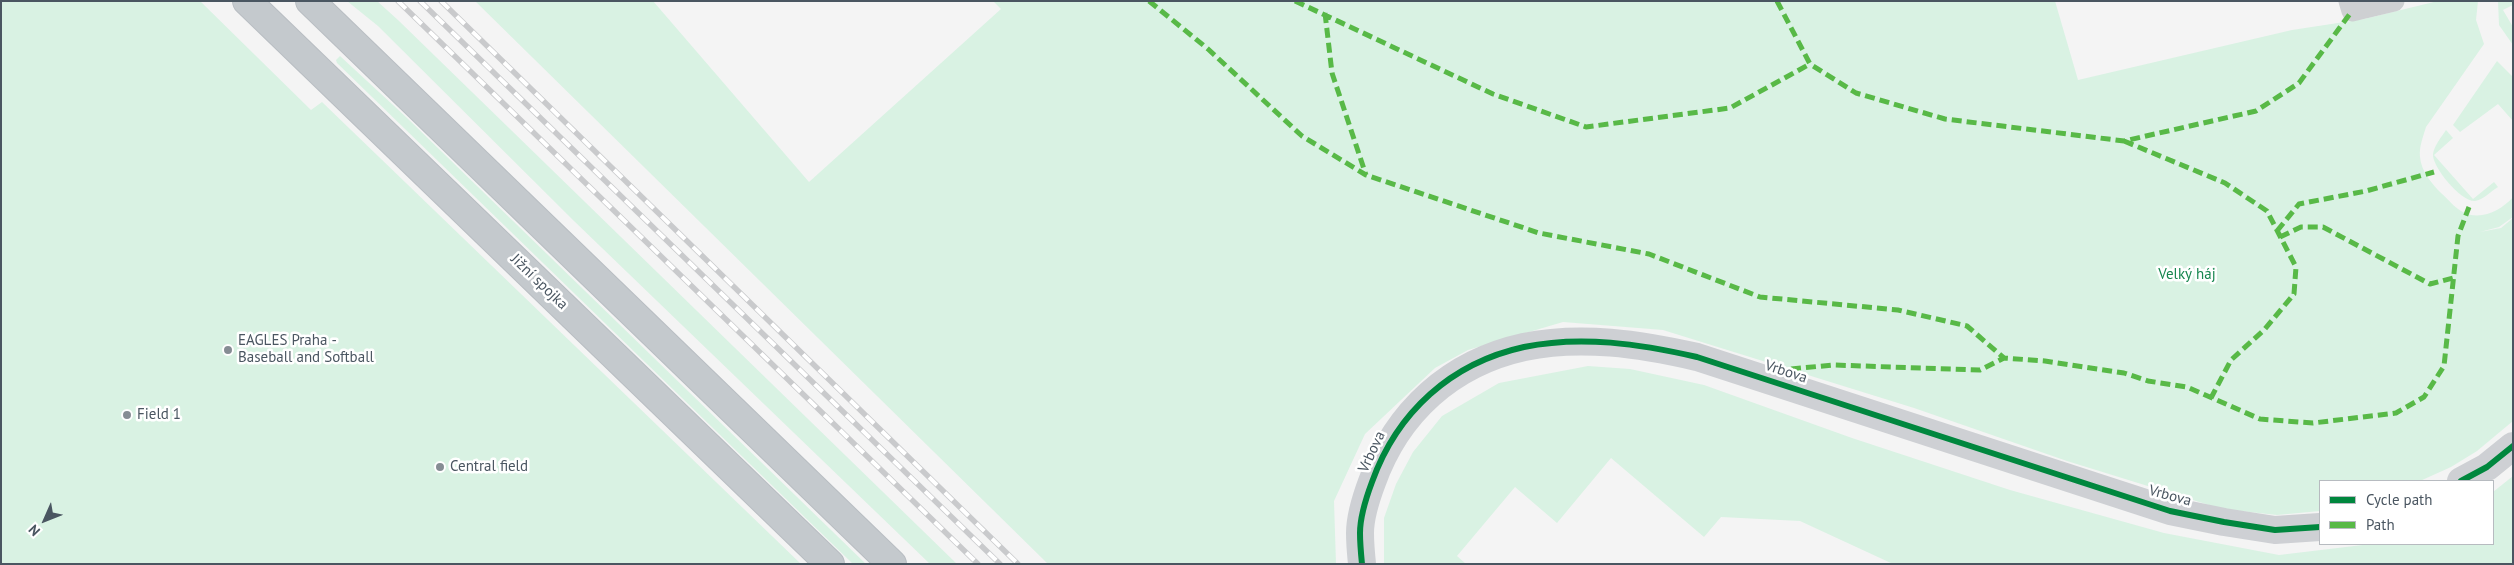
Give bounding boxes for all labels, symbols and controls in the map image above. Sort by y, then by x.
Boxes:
street label: Jižní spojka [507,250,571,314]
park label: Velký háj [2158,266,2216,284]
place label: EAGLES Praha - Baseball and Softball [238,332,374,367]
marker: EAGLES Praha - Baseball and Softball [222,344,234,356]
street label: Vrbova [1763,357,1809,387]
place label: Field 1 [137,406,181,424]
marker: Field 1 [121,409,133,421]
street label: Vrbova [1355,428,1389,476]
place label: Central field [450,458,528,476]
marker: Central field [434,461,446,473]
legend [2319,480,2494,545]
street label: Vrbova [2147,482,2193,510]
text: Cycle path [2366,490,2432,509]
north arrow [20,495,70,545]
text: Path [2366,515,2395,534]
text: N [25,521,44,540]

